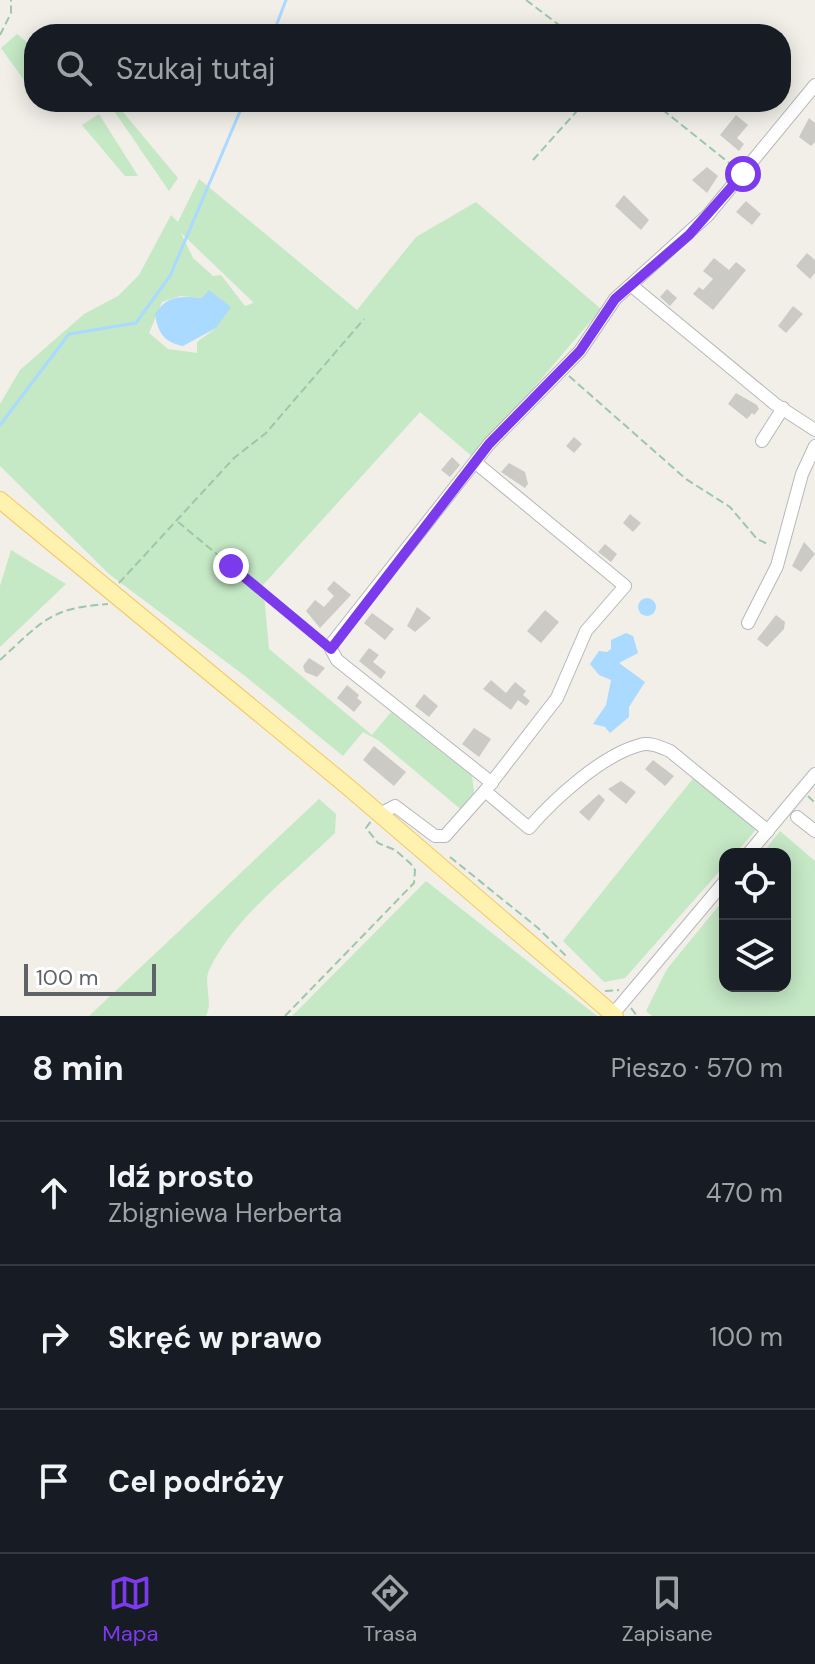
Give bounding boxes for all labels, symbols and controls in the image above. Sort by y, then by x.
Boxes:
search box [24,24,791,112]
icon: search [52,46,96,90]
text: Szukaj tutaj [116,49,275,88]
route start [725,156,761,192]
route end [213,548,249,584]
map controls [719,848,791,992]
button: locate [719,848,791,920]
button: layers [719,920,791,992]
scale bar [24,960,156,996]
text: 100 m [36,963,98,992]
text: 8 min [32,1046,124,1091]
text: Pieszo · 570 m [611,1051,783,1085]
text: Idź prosto [108,1157,254,1196]
icon: ahead [32,1171,76,1215]
text: 470 m [706,1176,783,1210]
text: Zbigniewa Herberta [108,1196,342,1230]
icon: right [32,1315,76,1359]
text: Skręć w prawo [108,1318,322,1357]
text: 100 m [709,1320,783,1354]
icon: arrive [32,1459,76,1503]
text: Cel podróży [108,1462,284,1501]
tab: Mapa [102,1571,158,1648]
tab: Trasa [363,1571,417,1648]
tab: Zapisane [622,1571,713,1648]

